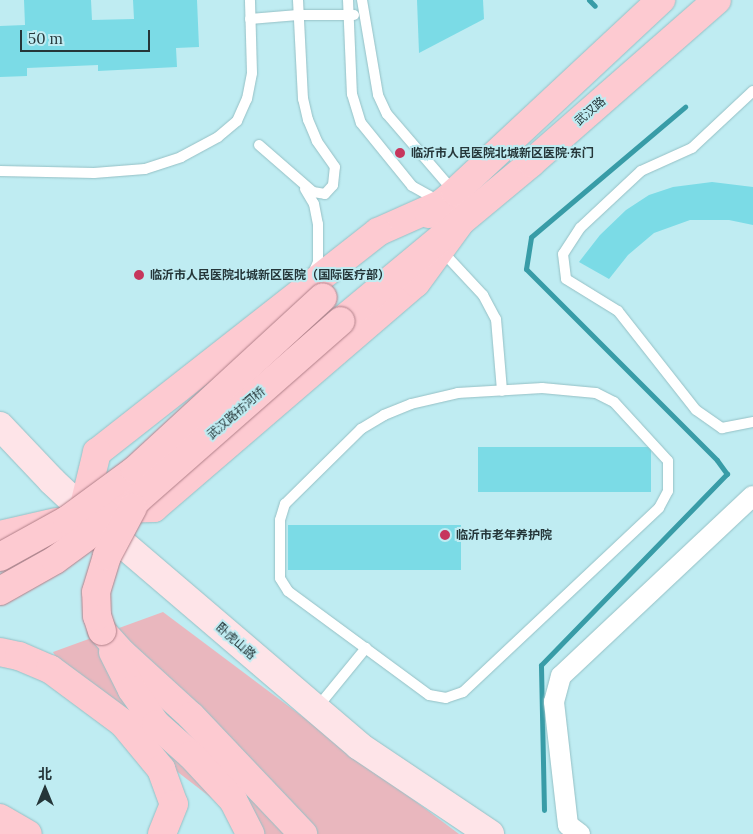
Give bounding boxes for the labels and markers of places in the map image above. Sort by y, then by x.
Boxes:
marker: 临沂市人民医院北城新区医院·东门 [393,146,407,160]
place label: 临沂市人民医院北城新区医院·东门 [411,146,594,160]
marker: 临沂市人民医院北城新区医院（国际医疗部） [132,268,146,282]
place label: 临沂市人民医院北城新区医院（国际医疗部） [150,268,390,282]
marker: 临沂市老年养护院 [438,528,452,542]
place label: 临沂市老年养护院 [456,528,552,542]

